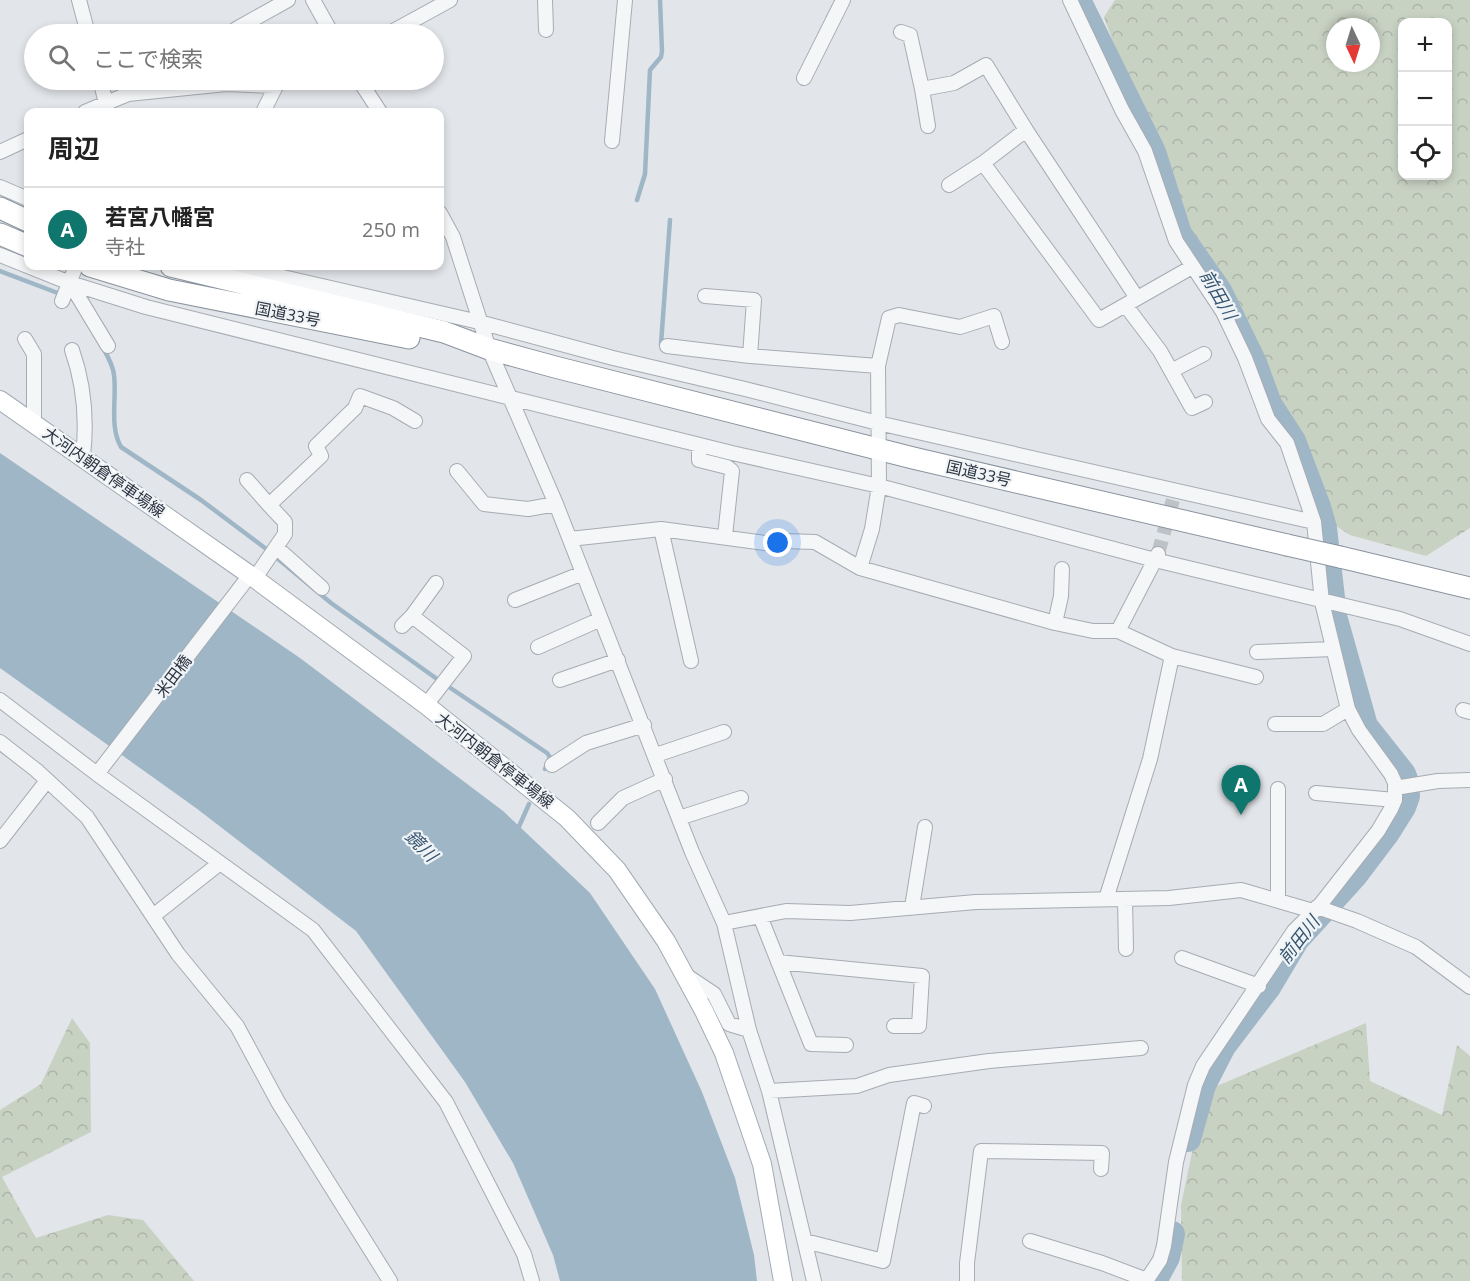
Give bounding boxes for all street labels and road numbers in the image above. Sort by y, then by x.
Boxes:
street label: 国道33号 [253,297,323,331]
street label: 大河内朝倉停車場線 [39,422,169,522]
street label: 国道33号 [944,455,1014,491]
street label: 米田橋 [150,650,196,702]
street label: 大河内朝倉停車場線 [431,707,559,813]

